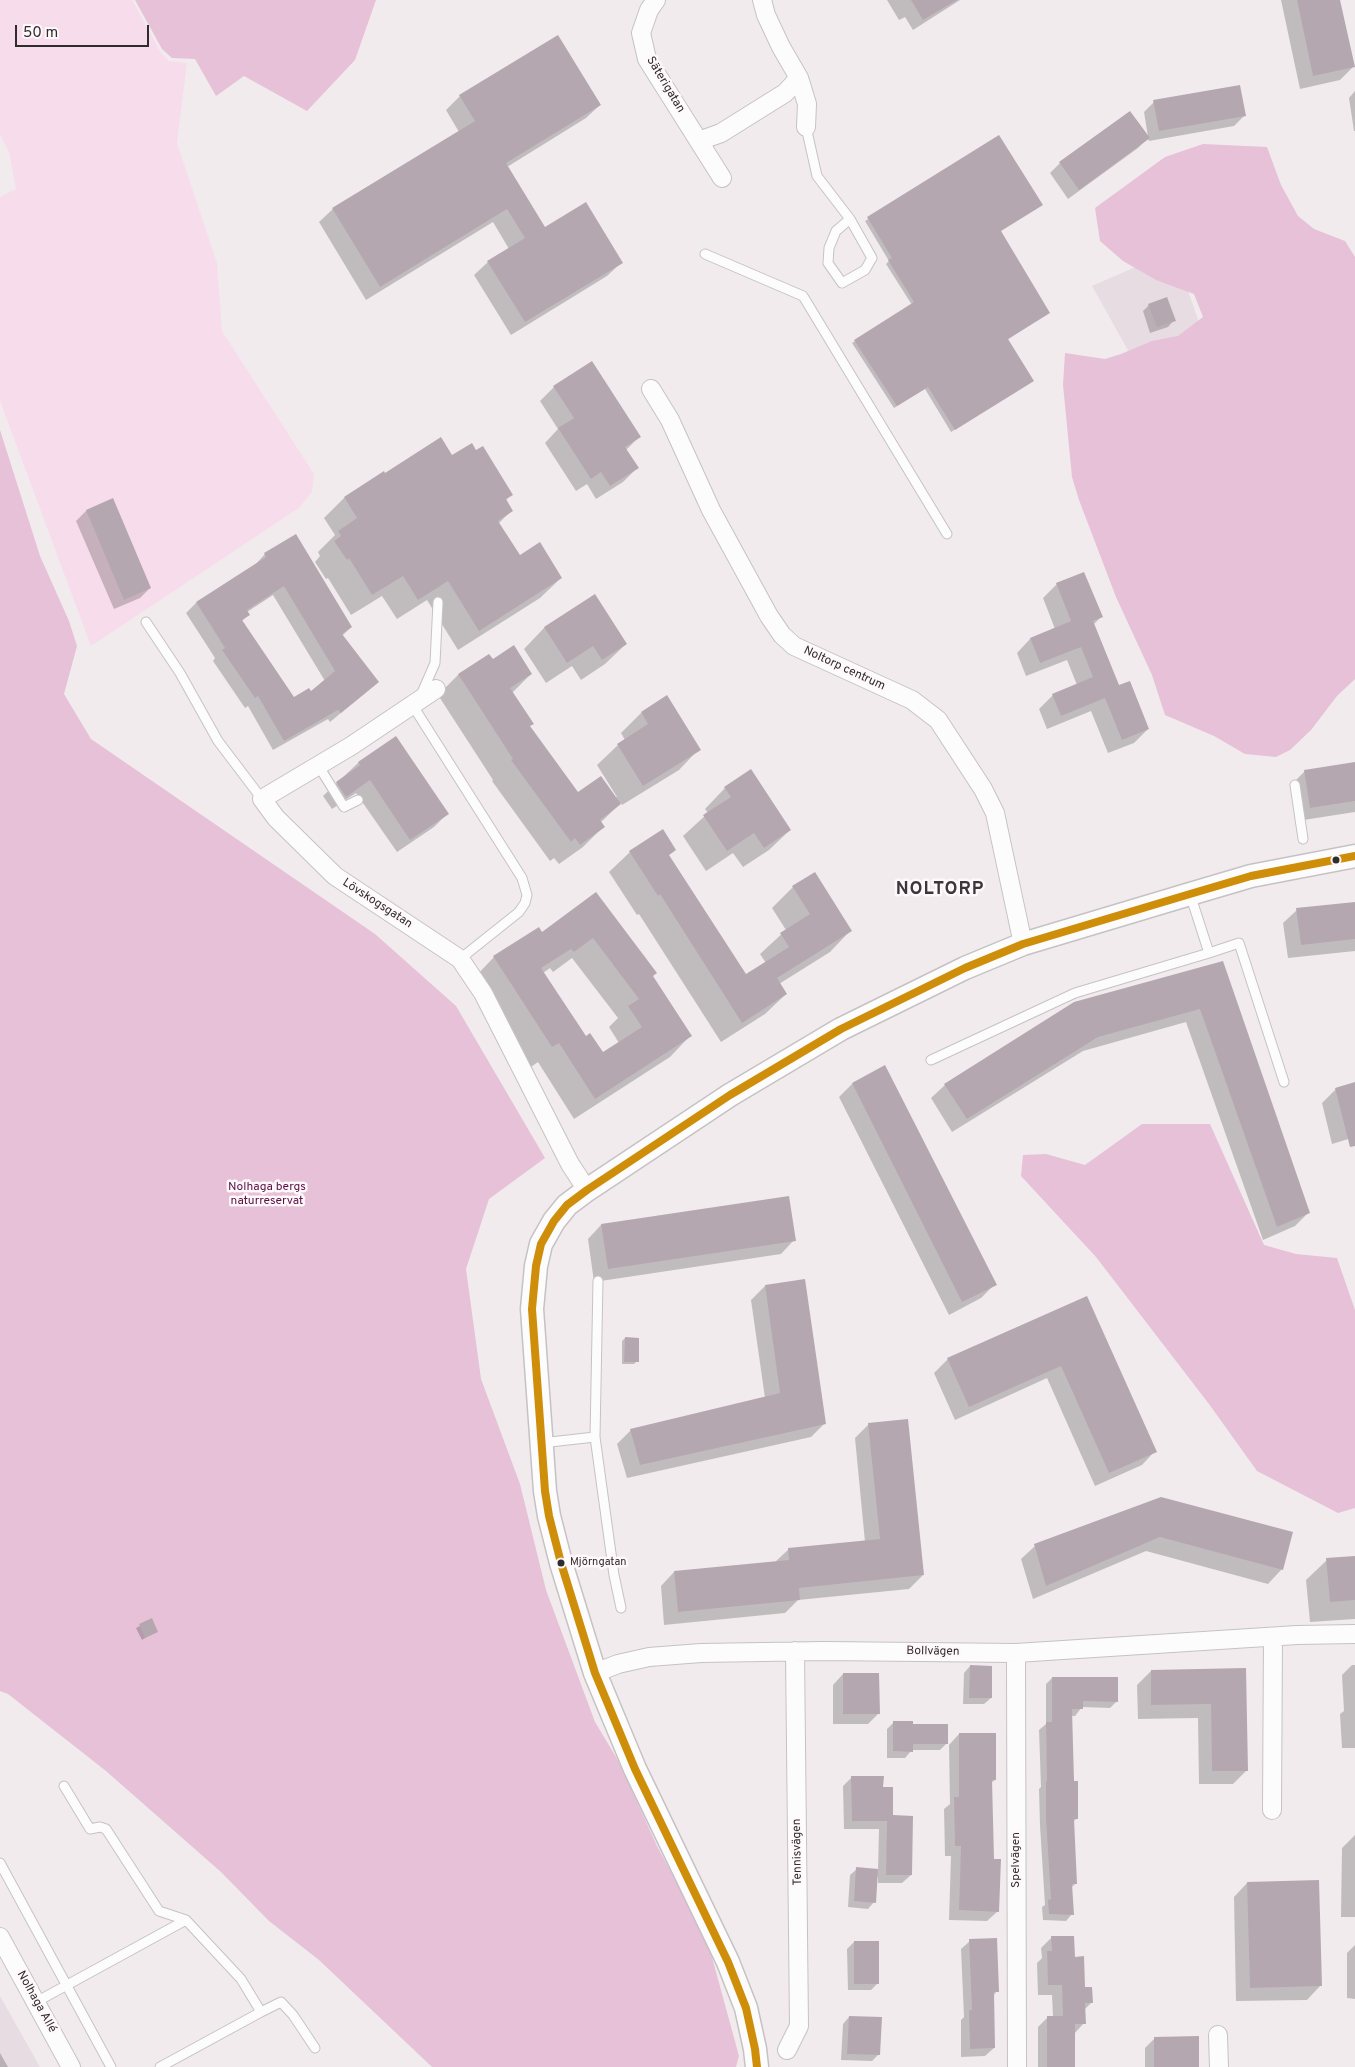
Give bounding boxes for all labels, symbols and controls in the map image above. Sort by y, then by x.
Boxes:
scale bar [18,15,151,47]
text: 50 m [23,24,58,43]
street label: Säterigatan [643,54,687,116]
street label: Noltorp centrum [801,644,887,694]
unlabelled marker [1331,855,1341,865]
street label: Lövskogsgatan [339,876,415,932]
district label: NOLTORP [895,879,985,901]
park label: Nolhaga bergs naturreservat [228,1181,306,1209]
place label: Mjörngatan [570,1556,627,1570]
marker: Mjörngatan [556,1558,566,1568]
street label: Bollvägen [906,1644,960,1660]
street label: Tennisvägen [790,1818,806,1886]
street label: Spelvägen [1010,1832,1024,1888]
street label: Nolhaga Allé [13,1969,59,2035]

